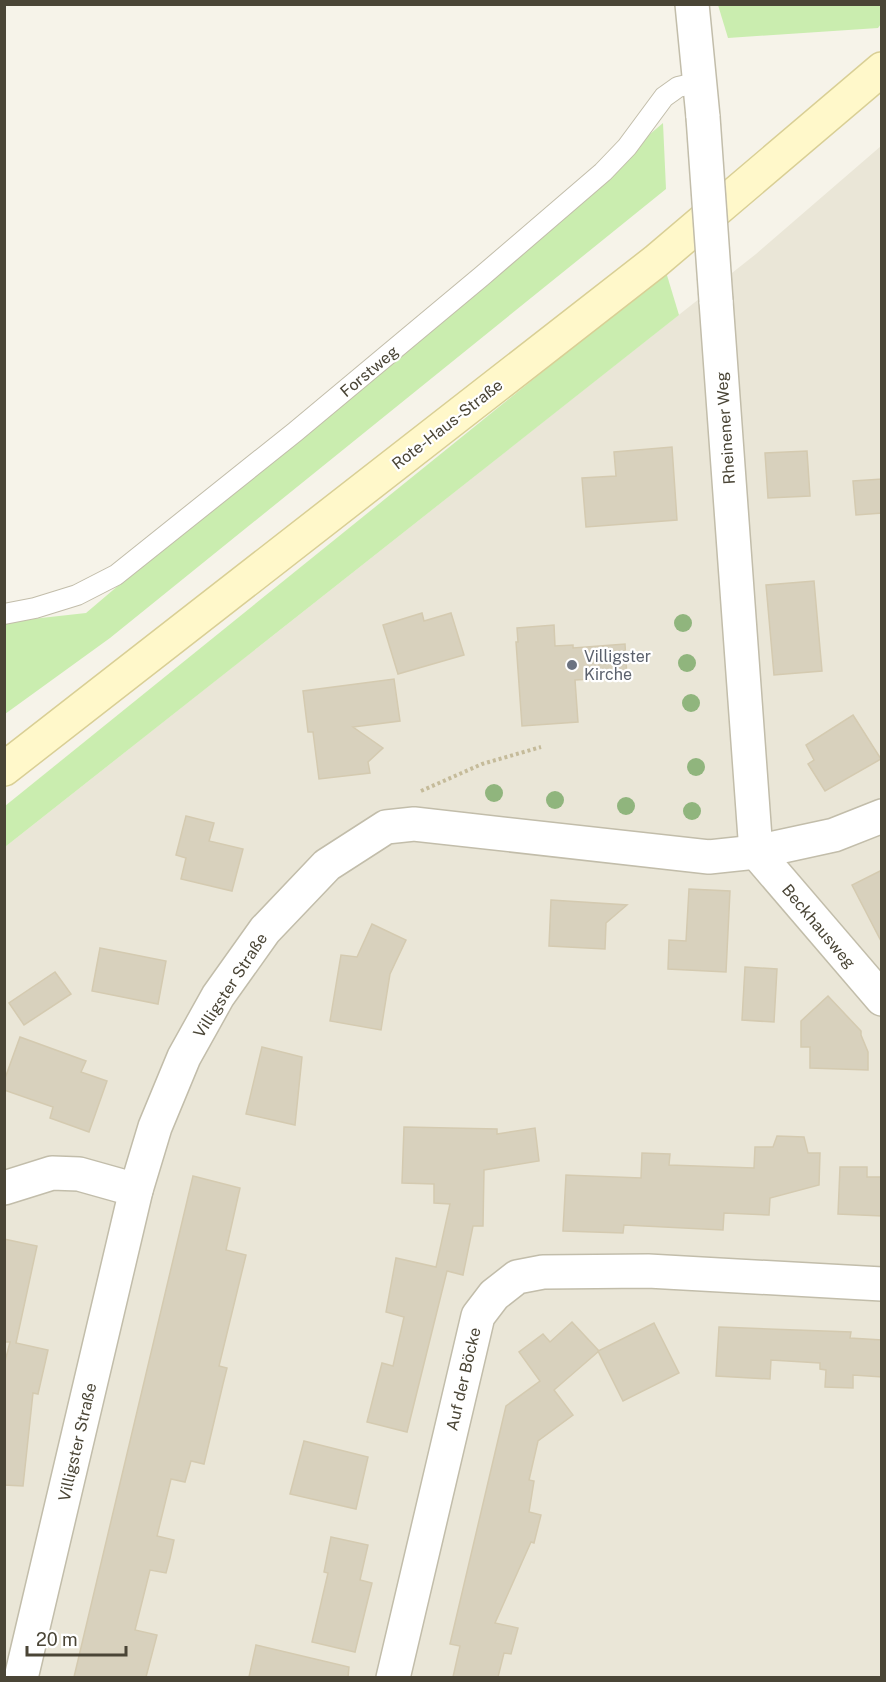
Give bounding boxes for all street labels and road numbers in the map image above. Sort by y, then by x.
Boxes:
street label: Forstweg [336,342,402,401]
street label: Rheinener Weg [712,371,739,485]
street label: Rote-Haus-Straße [388,375,506,473]
street label: Beckhausweg [778,880,859,972]
street label: Villigster Straße [190,929,271,1041]
street label: Auf der Böcke [442,1326,485,1433]
street label: Villigster Straße [55,1381,100,1503]

